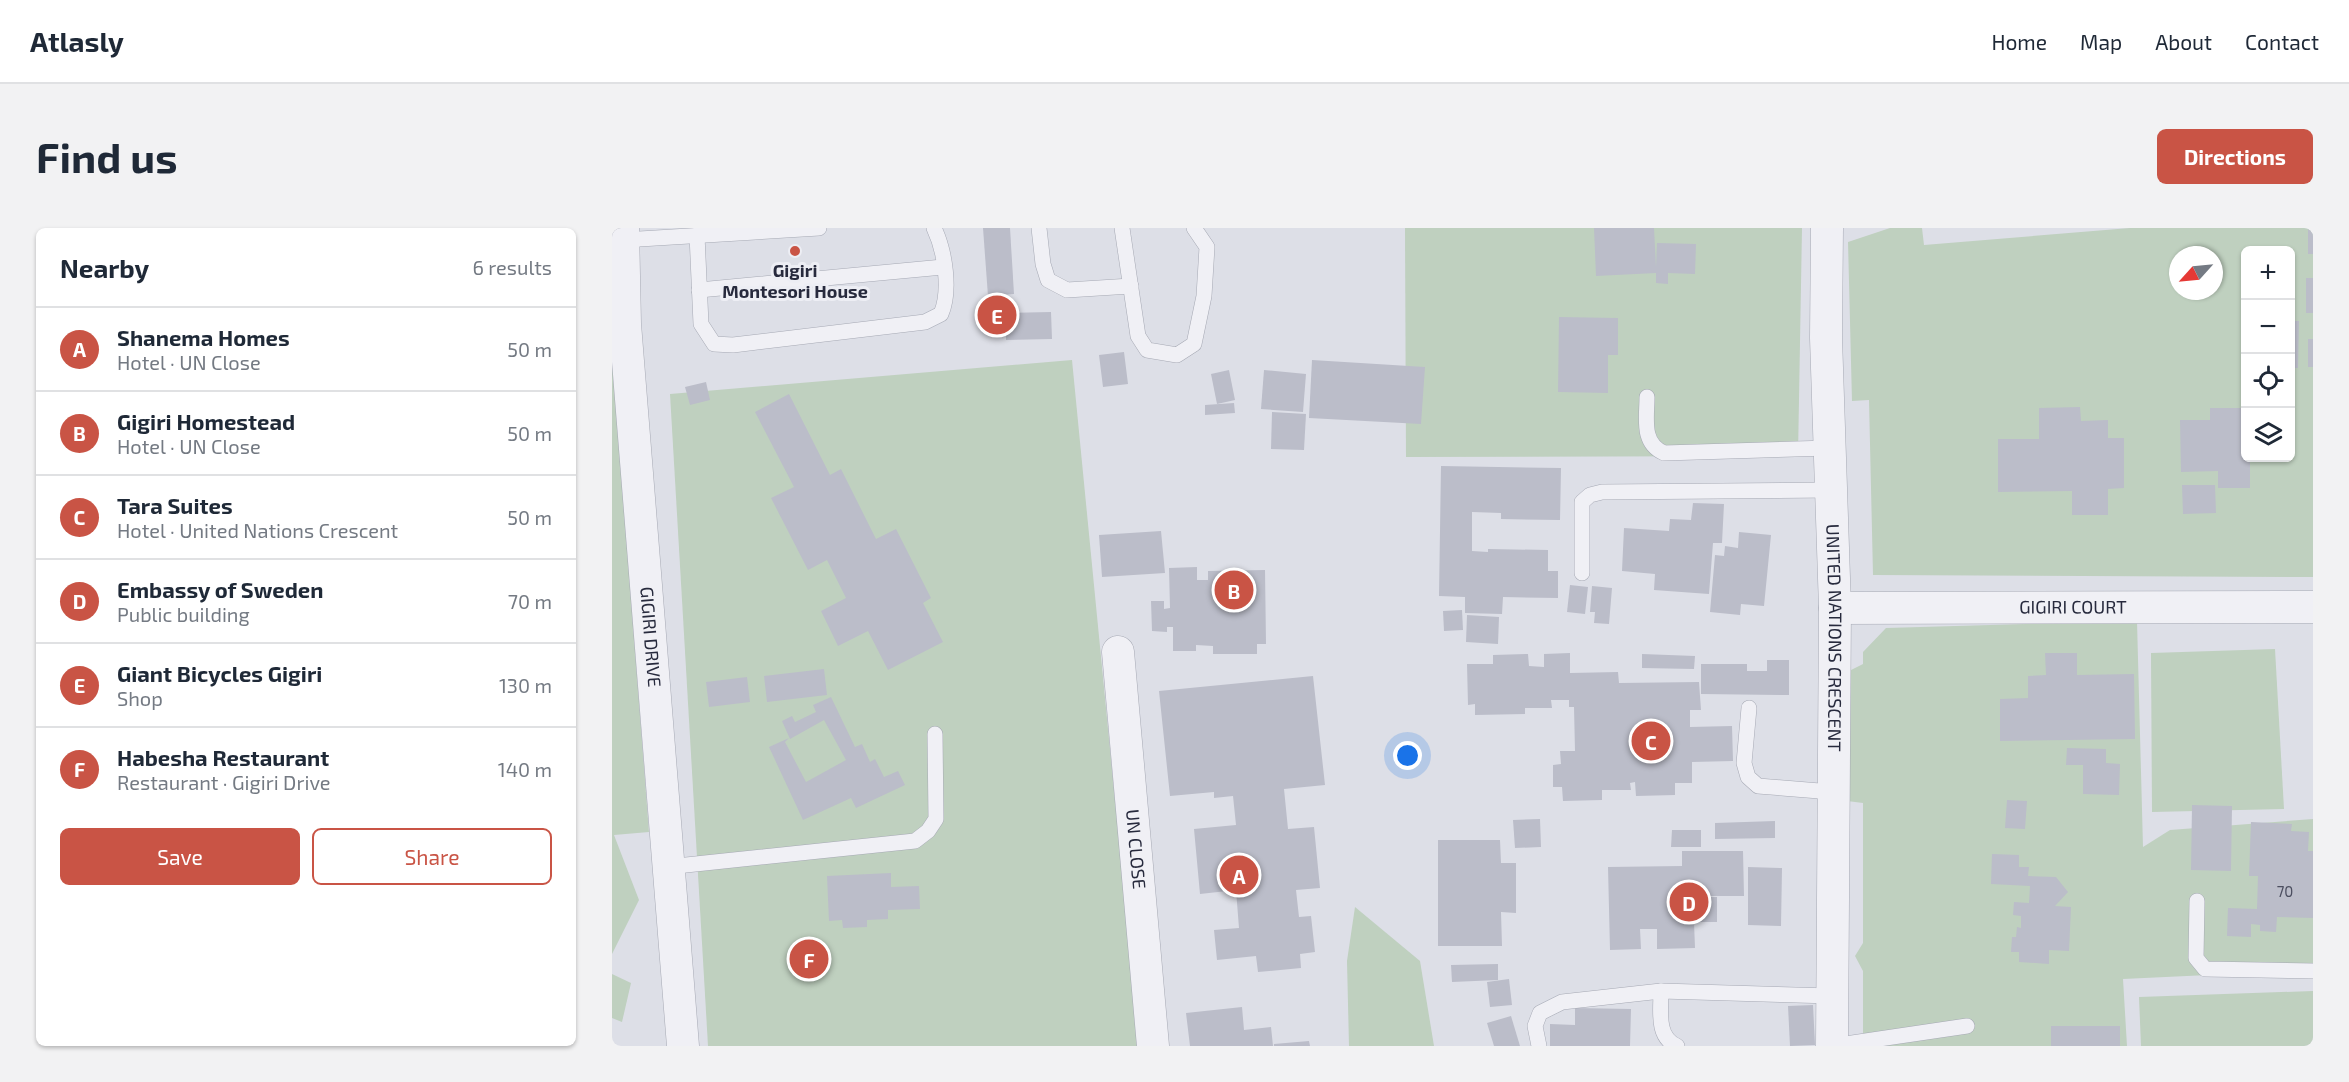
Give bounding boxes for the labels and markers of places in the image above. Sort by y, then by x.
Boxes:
marker: Gigiri Montesori House [788,244,802,258]
place label: Gigiri Montesori House [722,259,868,302]
pin: E [978,292,1016,338]
pin: B [1214,568,1254,613]
pin: C [1632,718,1670,764]
pin: A [1220,852,1258,898]
pin: D [1670,880,1708,924]
pin: F [790,936,828,982]

